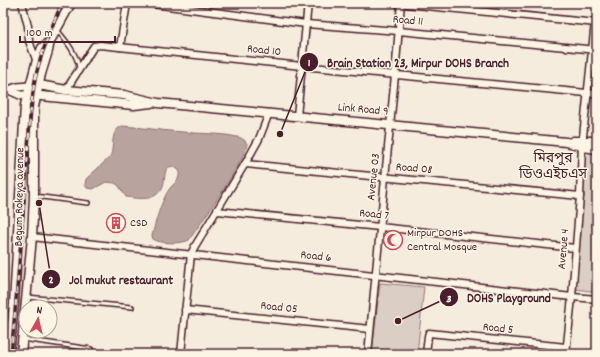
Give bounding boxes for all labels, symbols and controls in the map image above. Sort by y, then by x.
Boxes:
street label: Road 11 [392,11,424,31]
scale bar [20,18,115,44]
text: 100 m [26,25,53,42]
street label: Road 10 [246,41,282,61]
callout: Brain Station 23, Mirpur DOHS Branch [299,50,517,75]
text: 1 [308,55,311,72]
text: Brain Station 23, Mirpur DOHS Branch [327,55,509,74]
street label: Link Road 9 [337,99,389,121]
street label: Begum Rokeya avenue [11,147,29,247]
district label: মিরপুর ডিওএইচএস [518,149,587,185]
street label: Avenue 03 [363,153,385,201]
street label: Road 08 [395,159,433,179]
street label: Road 7 [358,205,390,225]
building icon: CSD [105,212,127,234]
place label: CSD [130,215,147,232]
place label: Mirpur DOHS Central Mosque [407,225,477,256]
street label: Avenue 4 [554,228,574,270]
mosque icon: Mirpur DOHS Central Mosque [382,229,404,251]
street label: Road 6 [300,247,332,267]
callout: Jol mukut restaurant [41,267,181,292]
text: 2 [48,272,54,289]
text: Jol mukut restaurant [69,272,173,291]
callout: DOHS Playground [439,285,559,310]
text: DOHS Playground [467,290,551,309]
text: 3 [446,291,452,308]
street label: Road 05 [260,298,298,318]
north arrow [18,299,58,339]
text: N [35,303,43,319]
street label: Road 5 [482,319,514,339]

